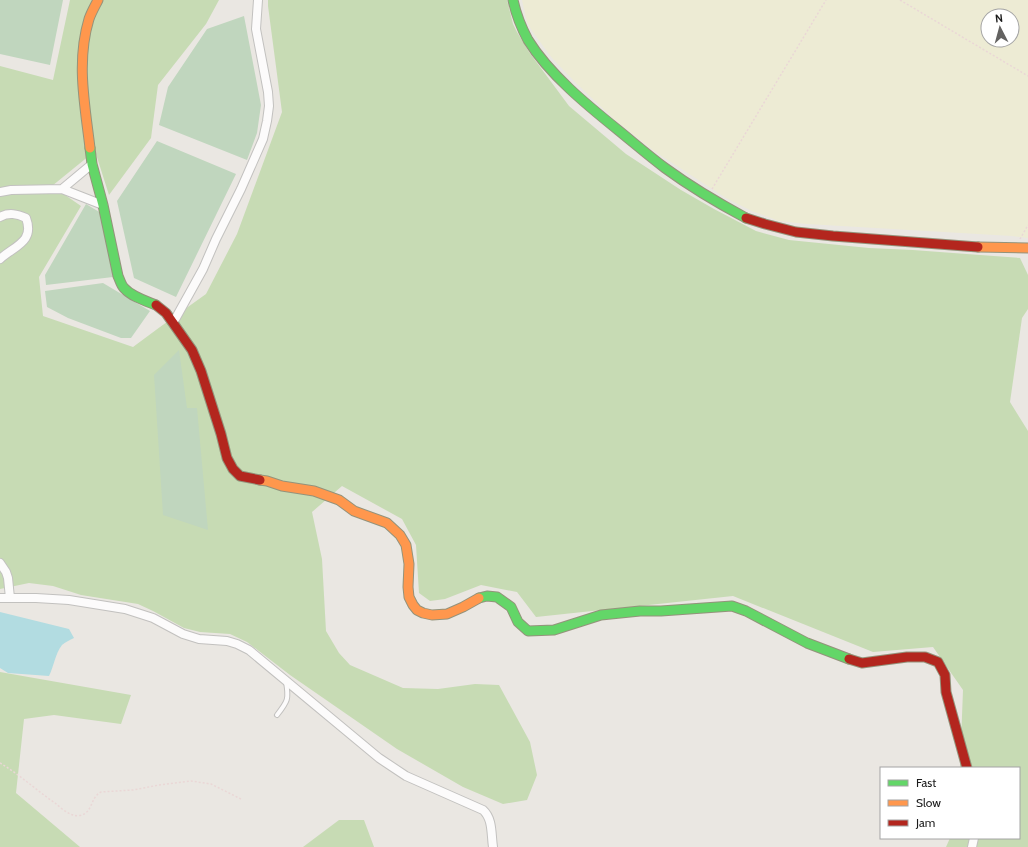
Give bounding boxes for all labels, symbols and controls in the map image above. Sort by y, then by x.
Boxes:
north arrow [980,8,1020,48]
text: N [994,11,1004,25]
legend [880,767,1020,839]
text: Fast [916,775,936,790]
text: Slow [916,795,941,810]
text: Jam [915,815,935,830]

